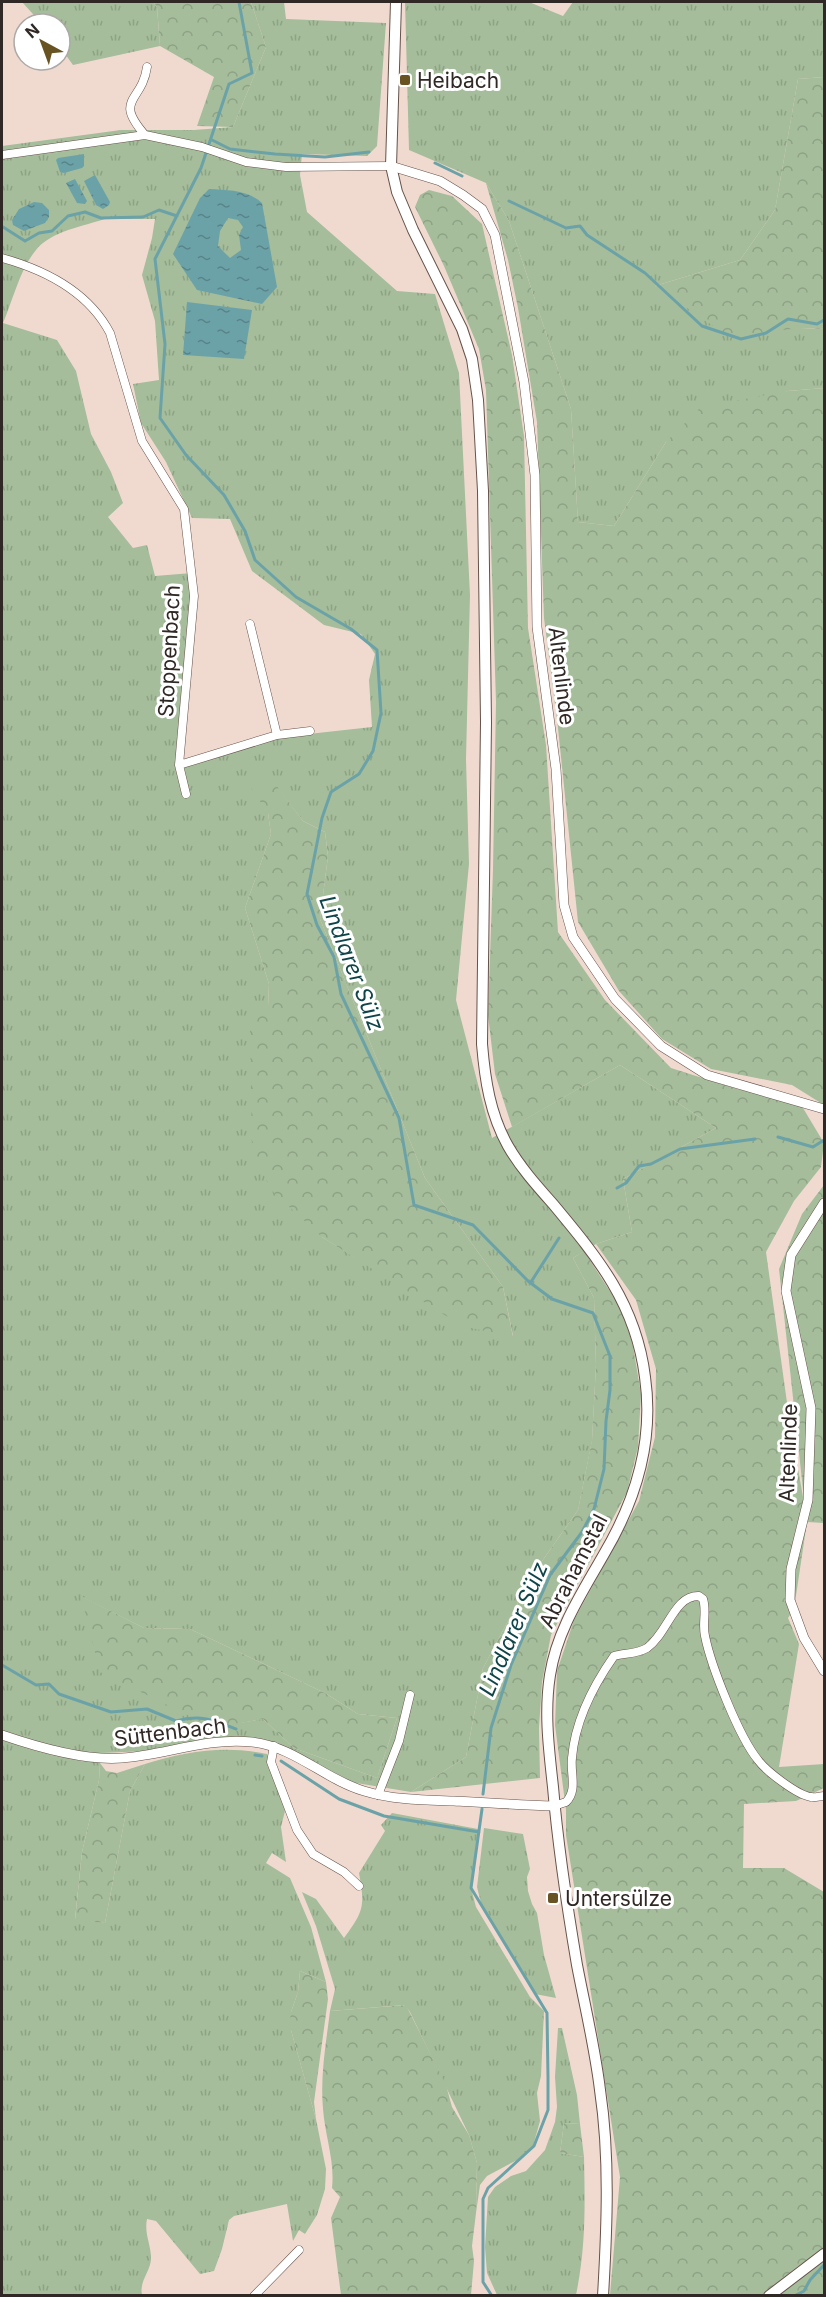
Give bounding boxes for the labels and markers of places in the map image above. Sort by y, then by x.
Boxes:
place label: Heibach [417,68,499,93]
marker: Heibach [398,73,412,87]
place label: Untersülze [565,1886,672,1911]
marker: Untersülze [546,1891,560,1905]

